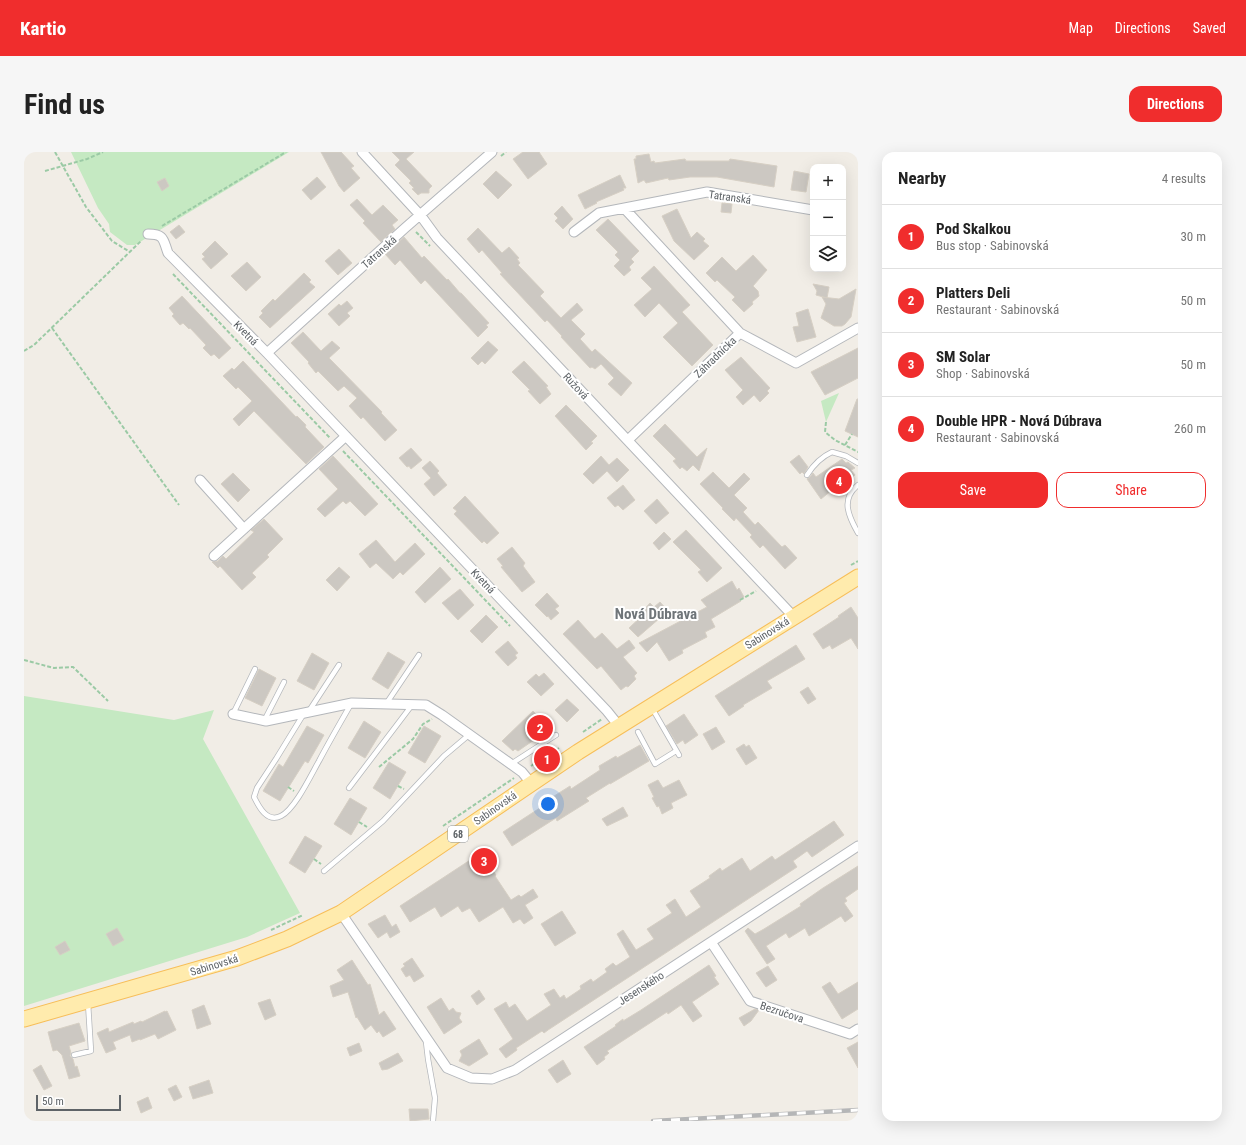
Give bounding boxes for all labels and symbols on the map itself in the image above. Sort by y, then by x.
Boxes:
street label: Tatranská [708,188,752,207]
street label: Tatranská [359,233,400,271]
street label: Kvetná [231,318,261,348]
street label: Záhradnícka [692,334,739,381]
street label: Ružová [560,370,591,402]
pin: 4 [826,466,852,496]
street label: Kvetná [468,566,498,596]
district label: Nová Dúbrava [615,605,697,623]
street label: Sabinovská [743,615,792,652]
pin: 2 [527,713,553,743]
pin: 1 [534,744,560,774]
street label: Sabinovská [471,789,519,828]
your location [538,794,558,814]
road number: 68 [448,826,468,842]
pin: 3 [471,846,497,876]
street label: Sabinovská [189,952,240,979]
street label: Jesenského [616,969,667,1008]
street label: Bezručova [758,999,805,1026]
scale bar [36,1093,121,1112]

